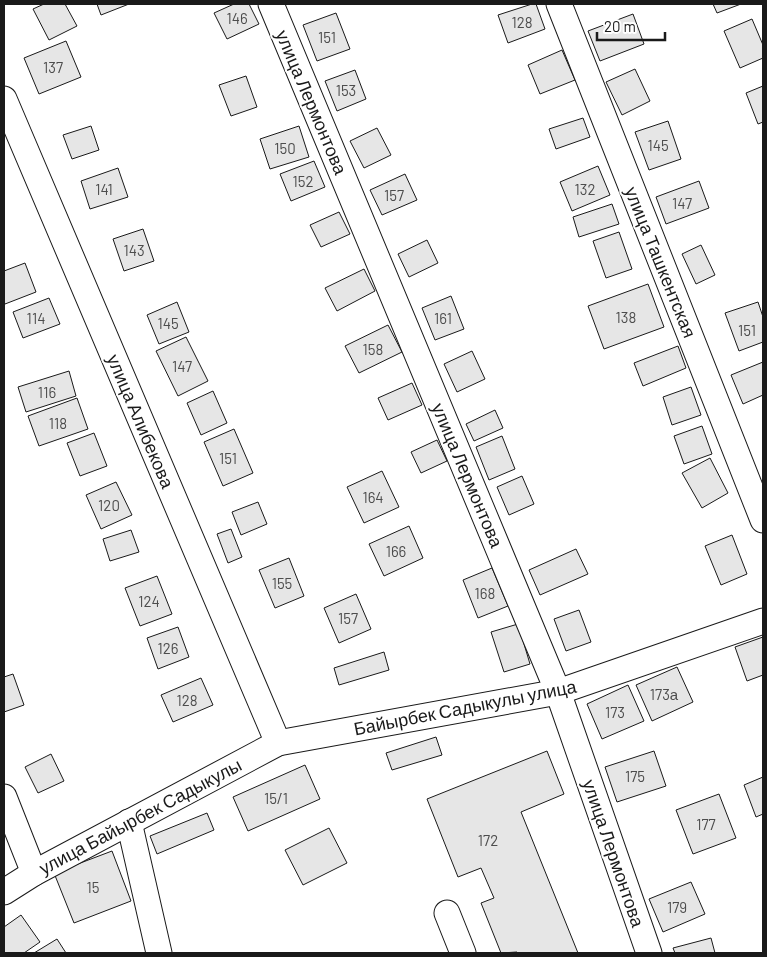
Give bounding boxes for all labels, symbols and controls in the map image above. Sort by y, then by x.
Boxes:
house number: 146 [226,9,248,27]
scale bar [597,10,664,42]
house number: 128 [511,13,533,31]
text: 20 m [604,17,636,35]
street label: улица Лермонтова [272,27,353,178]
house number: 151 [318,28,336,46]
house number: 137 [43,58,63,76]
house number: 153 [336,81,356,99]
house number: 145 [647,136,669,154]
house number: 150 [274,139,296,157]
house number: 152 [292,172,314,190]
house number: 141 [95,180,113,198]
house number: 132 [574,180,596,198]
street label: улица Ташкентская [621,183,701,341]
house number: 157 [384,186,404,204]
house number: 147 [672,194,692,212]
house number: 143 [123,241,145,259]
house number: 138 [616,308,636,326]
house number: 114 [27,309,45,327]
house number: 161 [434,309,452,327]
house number: 145 [157,314,179,332]
house number: 151 [738,321,756,339]
house number: 158 [363,340,383,358]
street label: улица Алибекова [103,351,179,492]
house number: 147 [172,357,192,375]
house number: 116 [38,383,56,401]
street label: улица Лермонтова [428,400,509,551]
house number: 118 [49,414,67,432]
house number: 151 [219,449,237,467]
house number: 164 [362,488,384,506]
house number: 120 [98,496,120,514]
house number: 166 [386,542,406,560]
house number: 155 [272,574,292,592]
house number: 168 [475,584,495,602]
house number: 124 [138,592,160,610]
house number: 157 [338,609,358,627]
house number: 126 [157,639,179,657]
street label: Байырбек Садыкулы улица [352,674,579,739]
house number: 173а [650,685,679,703]
house number: 128 [176,691,198,709]
house number: 173 [605,703,625,721]
street label: улица Байырбек Садыкулы [35,753,245,879]
house number: 175 [625,767,645,785]
street label: улица Лермонтова [578,776,650,931]
house number: 15/1 [264,789,288,807]
house number: 177 [696,815,716,833]
house number: 172 [478,831,498,849]
house number: 15 [87,878,99,896]
house number: 179 [667,898,687,916]

